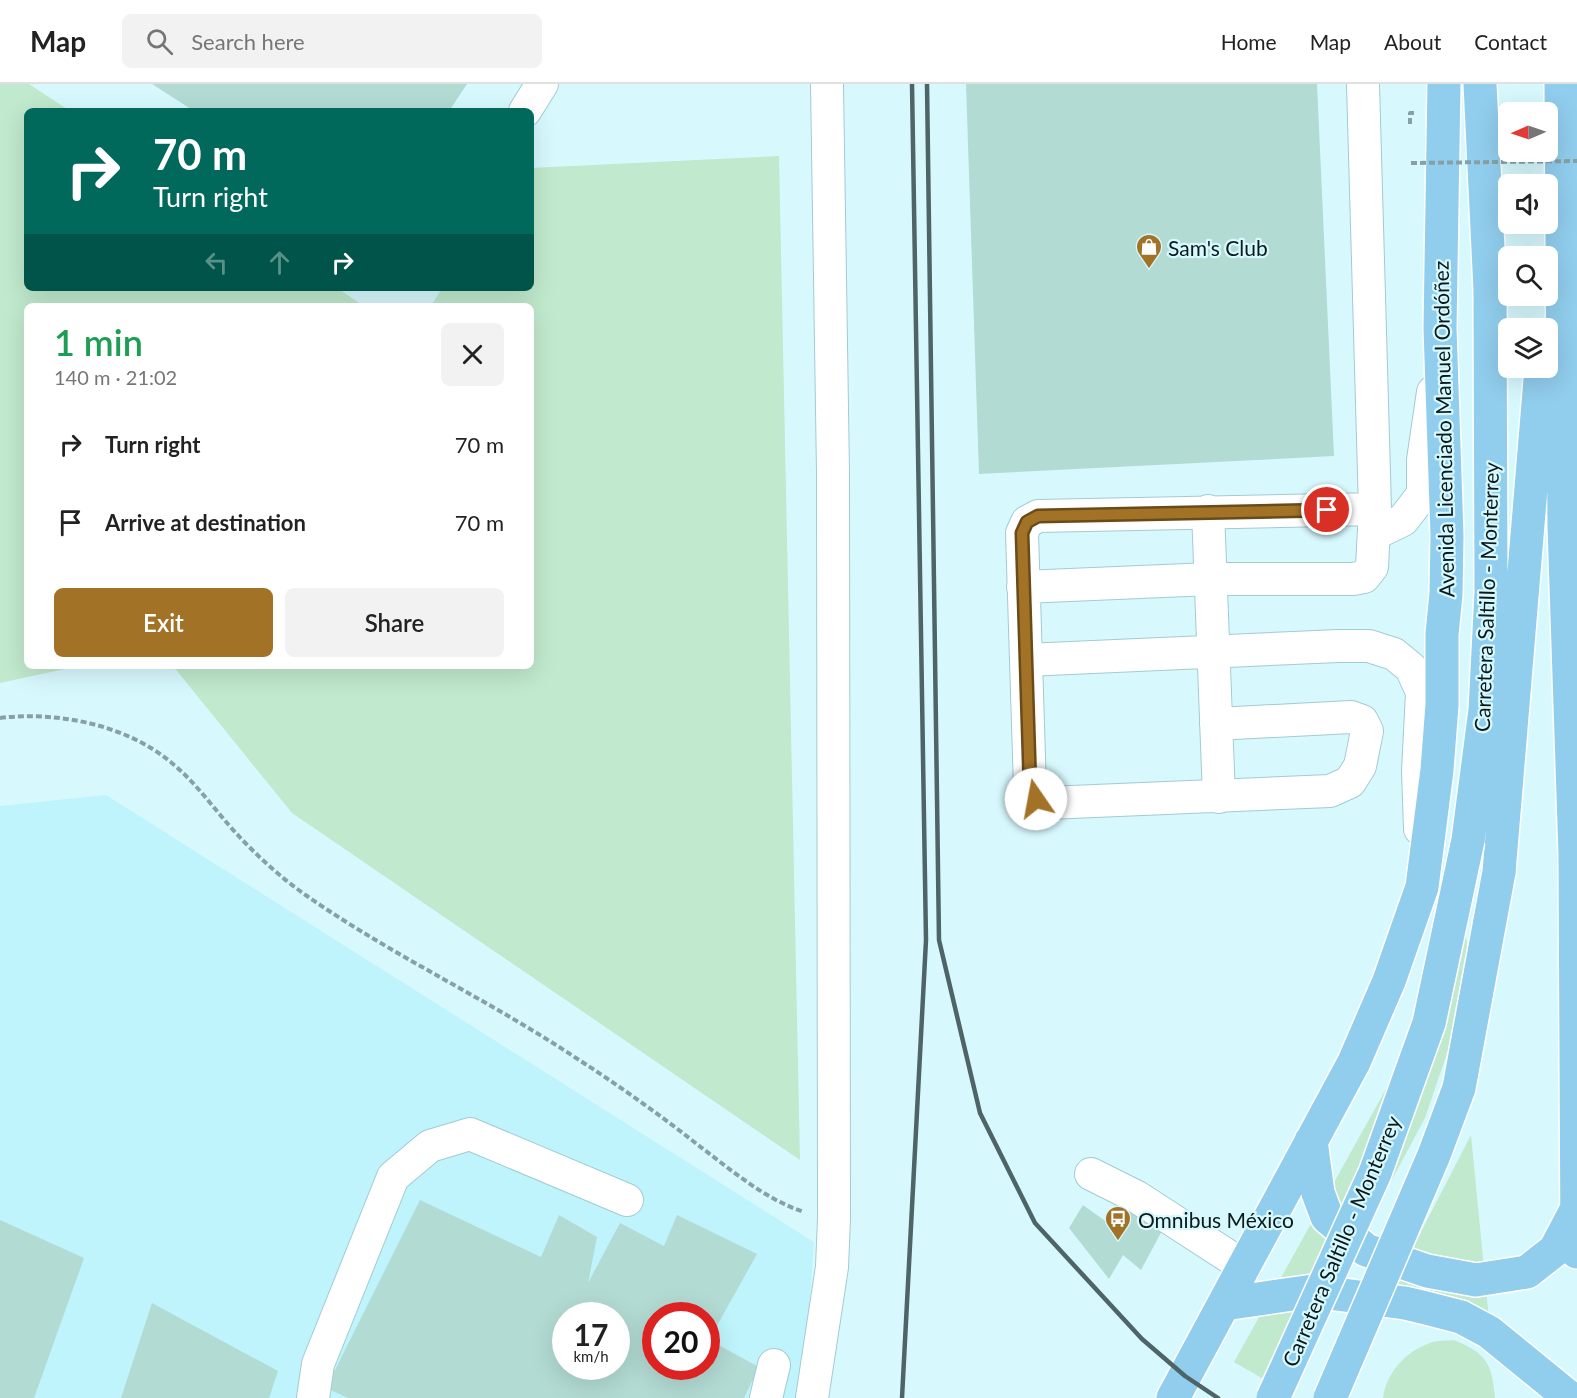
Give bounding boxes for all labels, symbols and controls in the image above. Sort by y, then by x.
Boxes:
search box [122,14,542,68]
text: Map [30,24,86,58]
icon: search [143,25,176,58]
text: Search here [191,28,305,55]
text: Home [1221,29,1277,54]
text: Map [1310,29,1351,54]
text: About [1384,29,1441,54]
text: Contact [1474,29,1547,54]
north arrow [1498,102,1558,162]
map controls [1498,102,1558,378]
text: 70 m [153,129,247,179]
icon: right [54,132,132,210]
button: sound [1498,174,1558,234]
text: Turn right [153,180,268,213]
shop icon: Sam's Club [1134,232,1164,270]
place label: Sam's Club [1168,235,1268,260]
icon: left [200,246,233,279]
icon: ahead [263,246,296,279]
icon: right [326,246,359,279]
button: search [1498,246,1558,306]
street label: Avenida Licenciado Manuel Ordóñez [1428,260,1458,598]
button: layers [1498,318,1558,378]
text: 1 min [54,320,143,364]
button: close [441,323,504,386]
text: 140 m · 21:02 [54,365,177,389]
icon: right [54,428,87,461]
text: Turn right [105,431,200,458]
text: 70 m [455,431,504,458]
street label: Carretera Saltillo - Monterrey [1469,462,1503,732]
pin [1301,484,1352,535]
icon: arrive [1310,493,1343,526]
icon: arrive [54,506,87,539]
text: Arrive at destination [105,509,306,536]
text: 70 m [455,509,504,536]
button: Exit [54,588,273,657]
button: Share [285,588,504,657]
position arrow [1004,767,1068,831]
street label: Carretera Saltillo - Monterrey [1277,1112,1405,1370]
bus stop icon: Omnibus México [1103,1204,1133,1242]
place label: Omnibus México [1138,1207,1294,1232]
speed limit sign: 20 [642,1302,720,1380]
text: 17 [574,1316,608,1352]
text: km/h [573,1347,609,1365]

